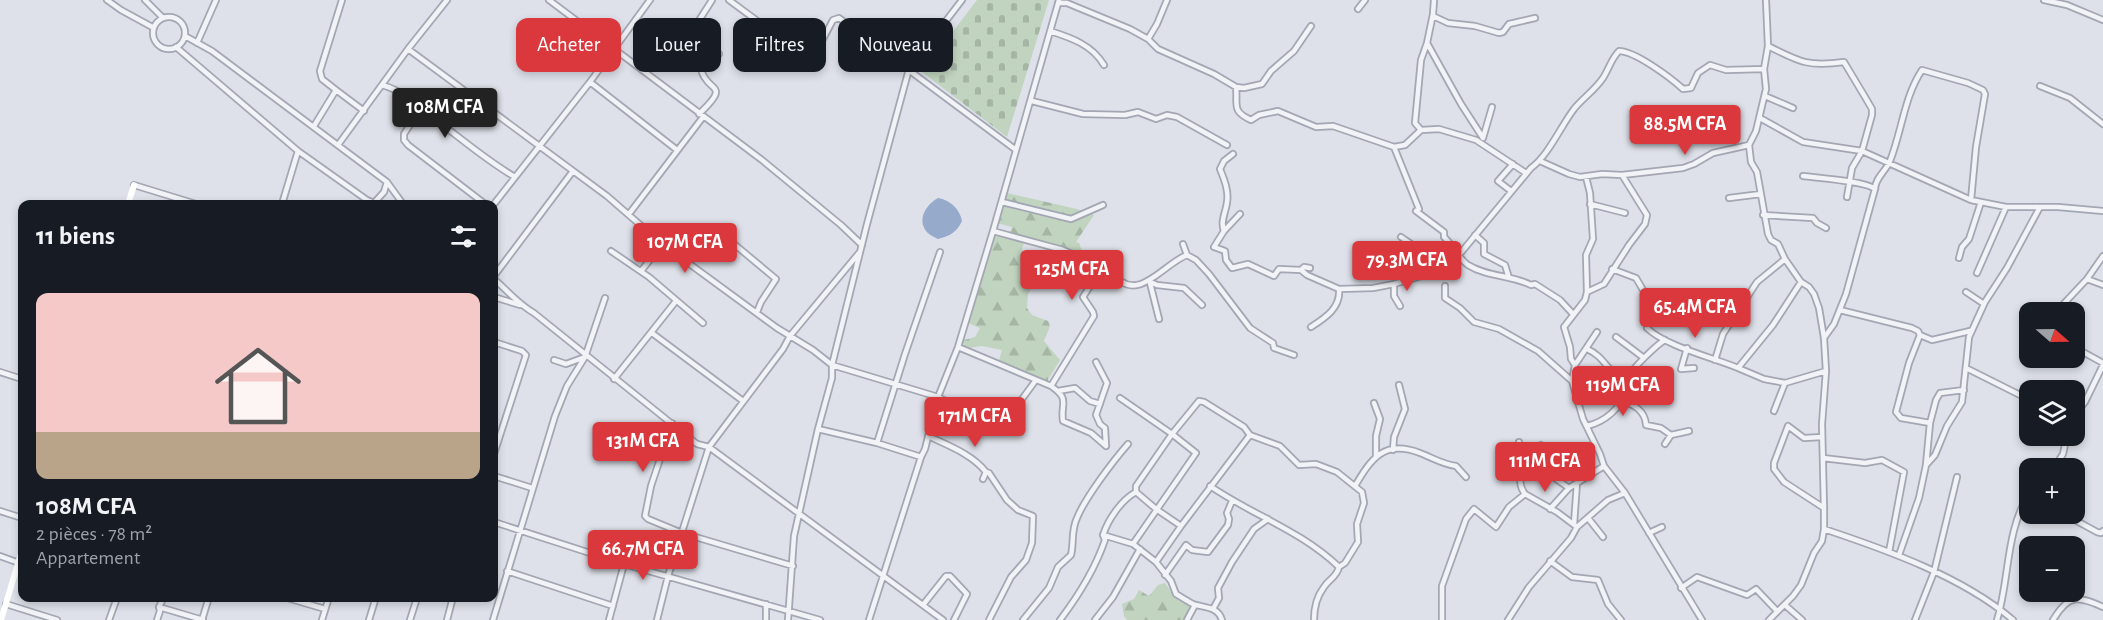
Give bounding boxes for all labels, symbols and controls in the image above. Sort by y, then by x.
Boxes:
chip: Acheter [516,18,621,72]
chip: Louer [633,18,721,72]
chip: Filtres [733,18,826,72]
chip: Nouveau [838,18,953,72]
pin: 108M CFA [383,88,507,139]
text: 108M CFA [406,97,484,117]
pin: 88.5M CFA [1616,105,1754,156]
text: 88.5M CFA [1644,114,1726,134]
icon: filters [447,220,480,253]
text: 11 biens [36,223,115,249]
pin: 107M CFA [623,223,747,274]
text: 107M CFA [647,232,723,252]
pin: 79.3M CFA [1338,241,1476,292]
pin: 125M CFA [1010,250,1134,301]
text: 79.3M CFA [1366,250,1448,270]
text: 125M CFA [1034,259,1110,279]
pin: 65.4M CFA [1626,288,1764,339]
text: 65.4M CFA [1654,297,1736,317]
north arrow [2019,302,2085,368]
map controls [2019,302,2085,602]
icon: home [204,332,312,440]
pin: 119M CFA [1561,366,1685,417]
text: 119M CFA [1586,375,1660,395]
button: layers [2019,380,2085,446]
pin: 171M CFA [913,397,1037,448]
text: 171M CFA [939,406,1011,426]
pin: 131M CFA [581,422,705,473]
text: 131M CFA [607,431,679,451]
pin: 111M CFA [1483,442,1607,493]
text: 111M CFA [1509,451,1581,471]
button: + [2019,458,2085,524]
text: 108M CFA [36,493,137,519]
text: 2 pièces · 78 m² [36,524,152,544]
pin: 66.7M CFA [574,530,712,581]
button: − [2019,536,2085,602]
text: 66.7M CFA [602,539,684,559]
text: Appartement [36,548,140,568]

